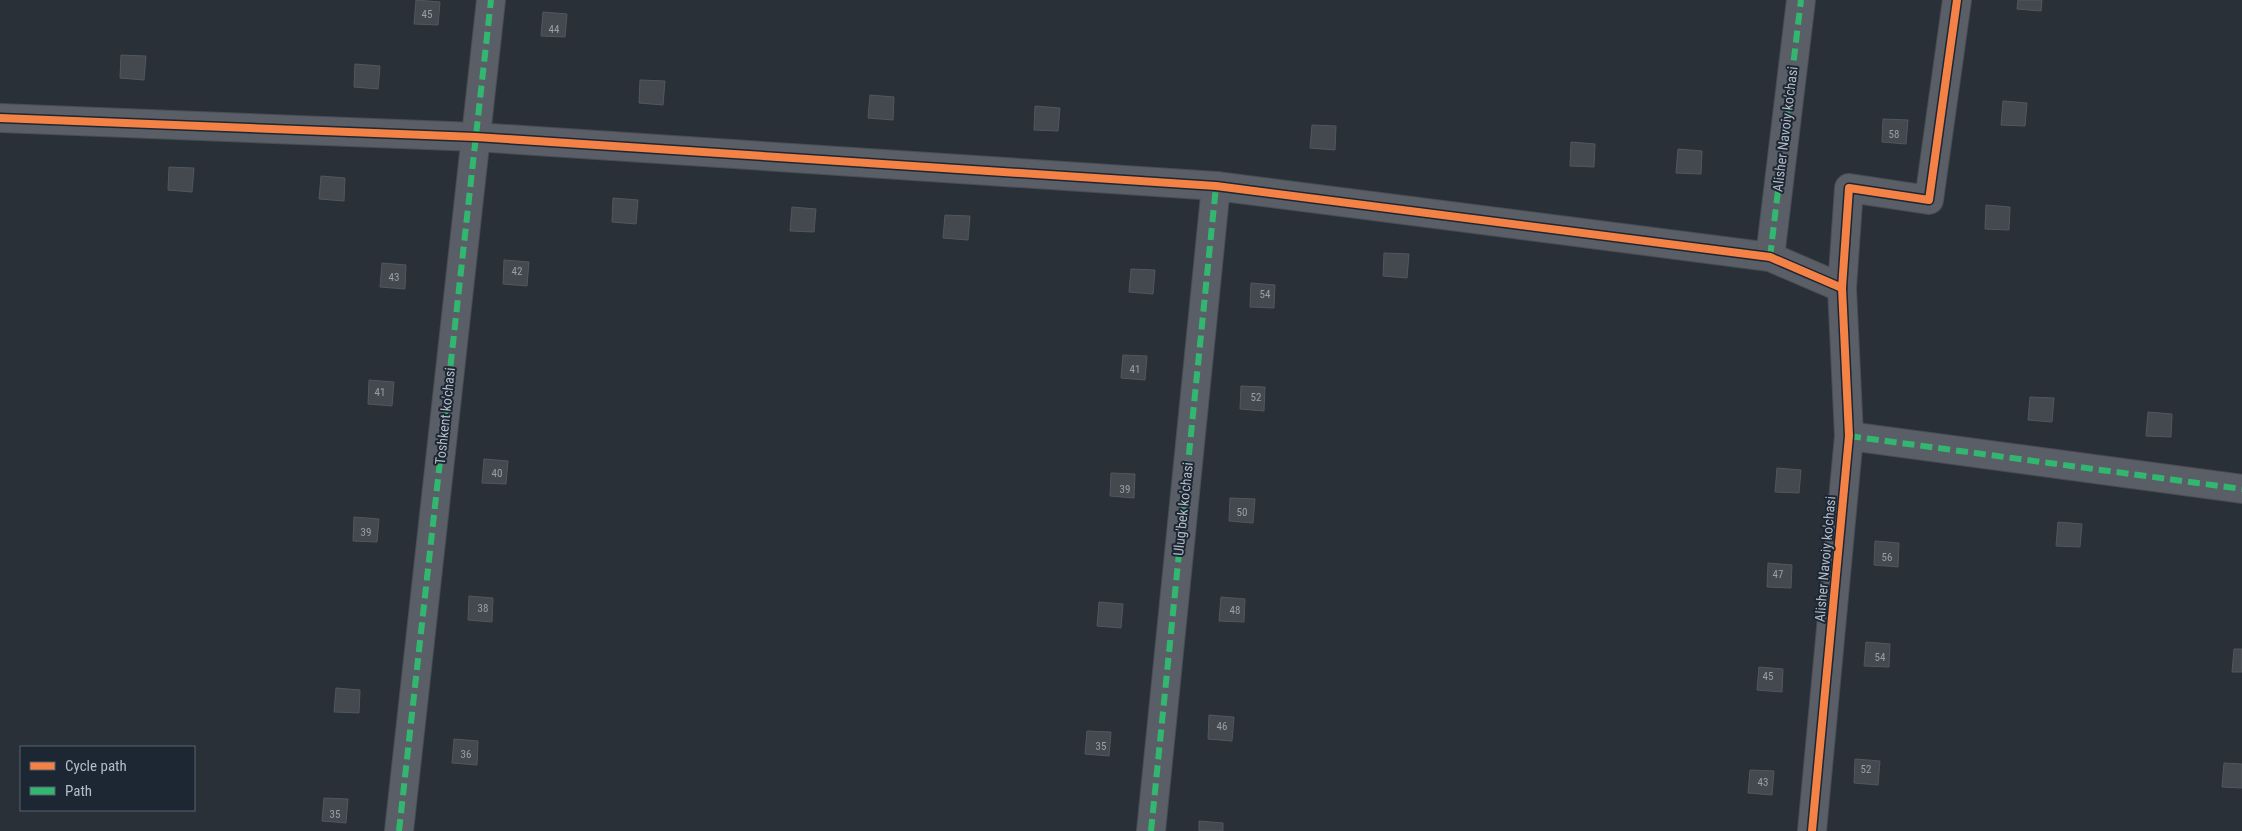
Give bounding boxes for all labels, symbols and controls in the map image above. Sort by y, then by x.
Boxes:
house number: 45 [422,8,432,21]
house number: 44 [549,23,560,36]
street label: Alisher Navoiy ko'chasi [1769,65,1801,193]
house number: 58 [1889,128,1899,141]
house number: 42 [512,265,522,278]
house number: 43 [389,271,399,284]
house number: 54 [1260,288,1271,301]
house number: 41 [1130,363,1140,376]
street label: Toshkent ko'chasi [432,367,458,465]
house number: 41 [375,386,385,399]
house number: 52 [1251,391,1261,404]
street label: Ulug'bek ko'chasi [1170,461,1196,557]
house number: 40 [492,467,502,480]
house number: 39 [1120,483,1130,496]
street label: Alisher Navoiy ko'chasi [1812,495,1838,623]
house number: 50 [1237,506,1247,519]
house number: 39 [361,526,371,539]
house number: 56 [1882,551,1892,564]
house number: 47 [1773,568,1783,581]
house number: 38 [478,602,488,615]
house number: 48 [1230,604,1240,617]
house number: 54 [1875,651,1886,664]
house number: 45 [1763,670,1773,683]
house number: 46 [1217,720,1227,733]
house number: 35 [1096,740,1106,753]
legend [20,746,195,811]
house number: 36 [461,748,471,761]
text: Cycle path [65,757,127,775]
house number: 52 [1861,763,1871,776]
house number: 43 [1758,776,1768,789]
text: Path [65,782,92,800]
house number: 35 [330,808,340,821]

